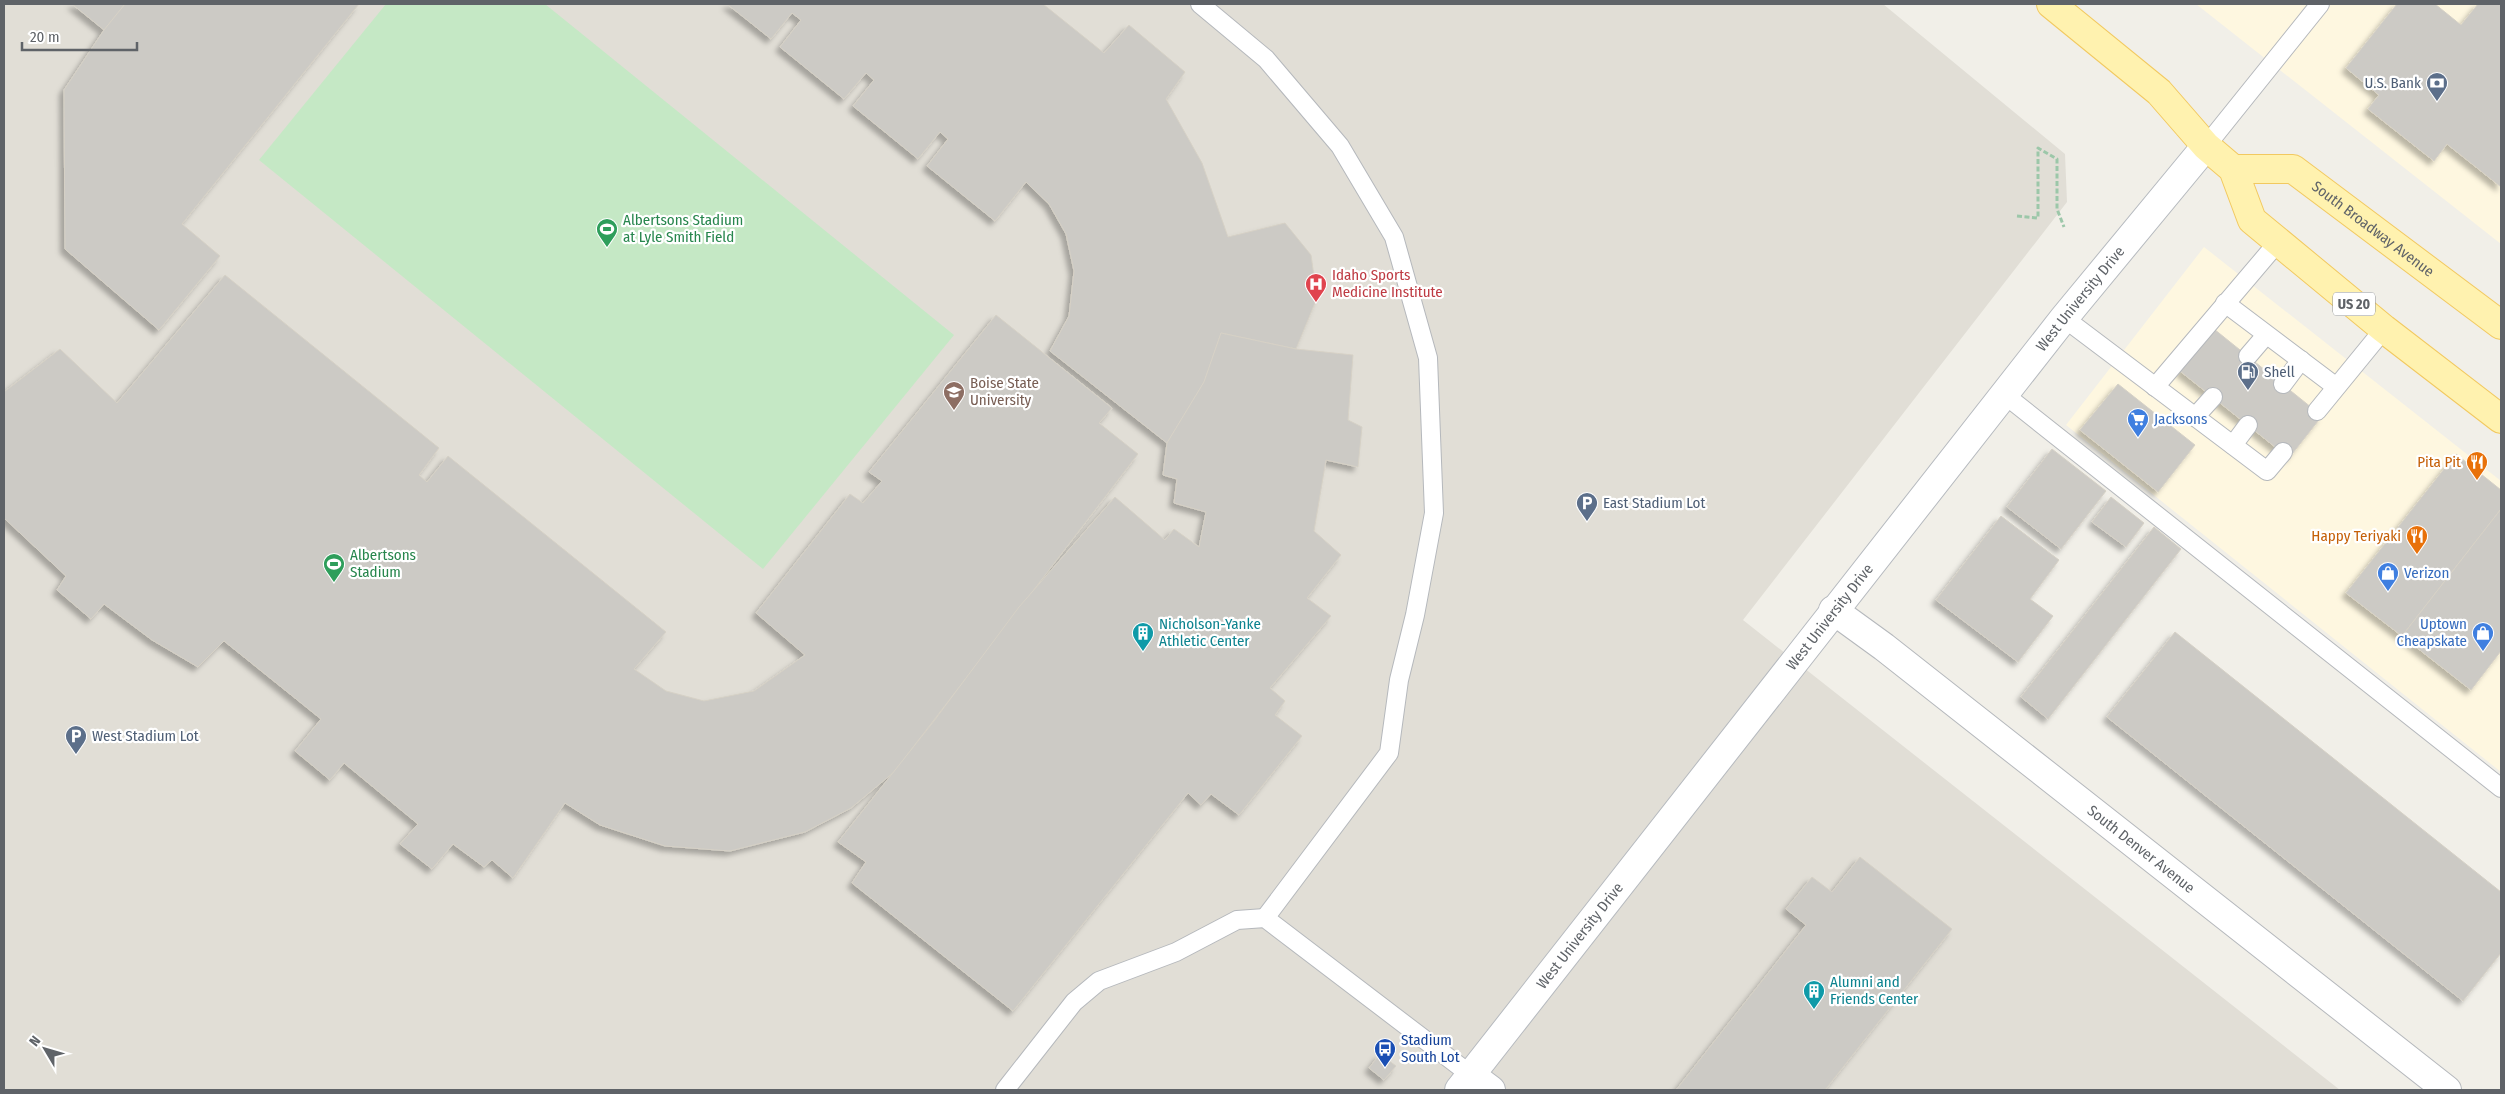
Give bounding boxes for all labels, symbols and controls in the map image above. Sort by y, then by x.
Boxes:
scale bar [22,20,138,52]
text: 20 m [30,28,60,46]
bank icon: U.S. Bank [2425,71,2449,102]
place label: U.S. Bank [2365,74,2421,92]
street label: South Broadway Avenue [2308,177,2438,281]
place label: Albertsons Stadium at Lyle Smith Field [623,211,743,246]
sports icon: Albertsons Stadium at Lyle Smith Field [595,217,619,248]
street label: West University Drive [2032,243,2128,355]
place label: Idaho Sports Medicine Institute [1332,266,1443,301]
hospital icon: Idaho Sports Medicine Institute [1304,272,1328,303]
road number: US 20 [2333,292,2375,316]
fuel station icon: Shell [2236,360,2260,391]
place label: Shell [2264,363,2295,381]
place label: Boise State University [970,374,1039,409]
school or university icon: Boise State University [942,380,966,411]
supermarket icon: Jacksons [2126,407,2150,438]
place label: Jacksons [2154,410,2207,428]
restaurant icon: Pita Pit [2465,450,2489,481]
place label: Pita Pit [2417,453,2461,471]
parking icon: East Stadium Lot [1575,491,1599,522]
place label: East Stadium Lot [1603,494,1705,512]
restaurant icon: Happy Teriyaki [2405,524,2429,555]
place label: Happy Teriyaki [2311,527,2401,545]
place label: Albertsons Stadium [350,546,416,581]
sports icon: Albertsons Stadium [322,552,346,583]
street label: West University Drive [1783,560,1877,674]
shop icon: Verizon [2376,561,2400,592]
place label: Verizon [2404,564,2449,582]
place label: Nicholson-Yanke Athletic Center [1159,615,1261,650]
place label: Uptown Cheapskate [2396,615,2467,650]
building icon: Nicholson-Yanke Athletic Center [1131,621,1155,652]
shop icon: Uptown Cheapskate [2471,621,2495,652]
parking icon: West Stadium Lot [64,724,88,755]
place label: West Stadium Lot [92,727,199,745]
street label: South Denver Avenue [2084,801,2198,897]
street label: West University Drive [1533,879,1627,992]
place label: Alumni and Friends Center [1830,973,1919,1008]
building icon: Alumni and Friends Center [1802,979,1826,1010]
north arrow [20,1024,70,1074]
place label: Stadium South Lot [1401,1031,1460,1066]
text: N [26,1033,44,1050]
bus stop icon: Stadium South Lot [1373,1037,1397,1068]

